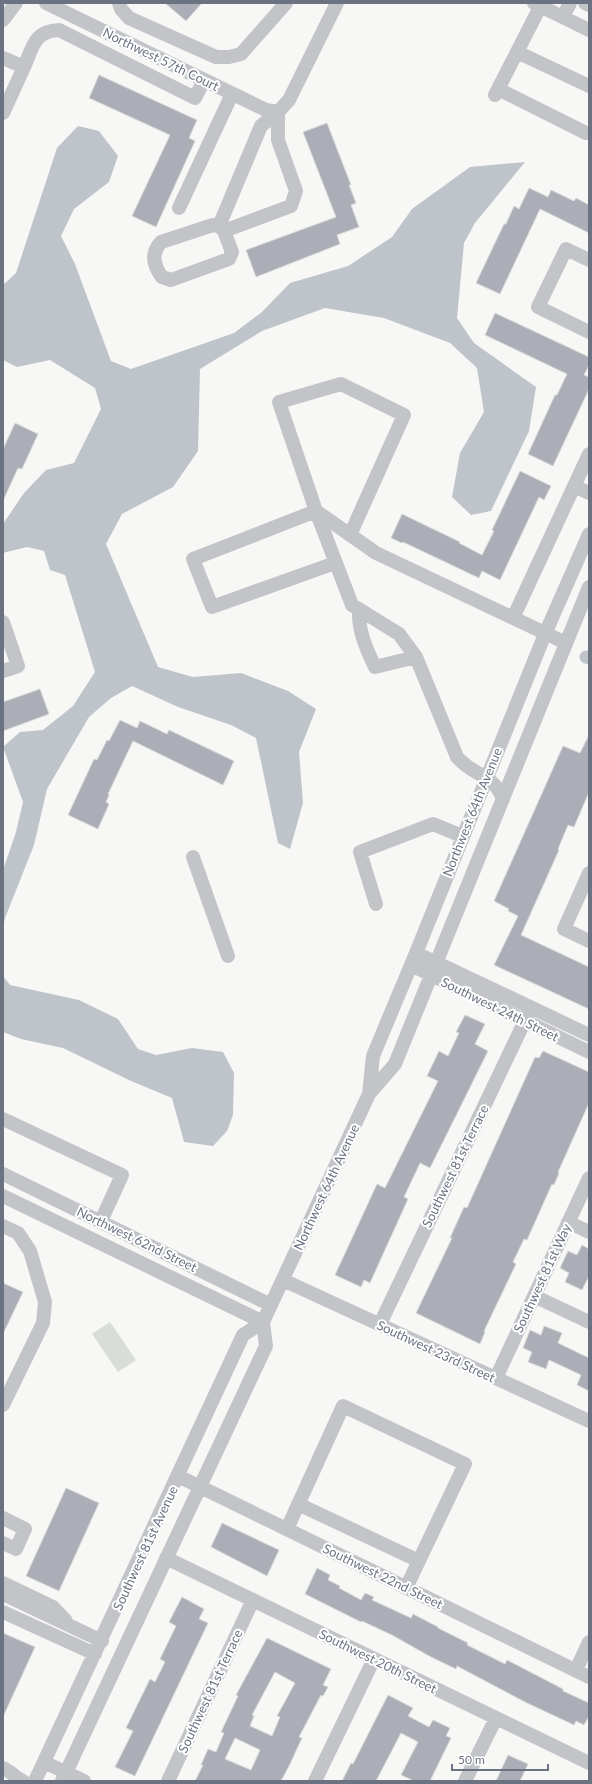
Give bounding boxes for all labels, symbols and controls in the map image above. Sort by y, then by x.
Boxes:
street label: Northwest 57th Court [100,24,222,94]
street label: Northwest 64th Avenue [439,745,505,879]
street label: Southwest 24th Street [439,974,562,1045]
street label: Southwest 81st Terrace [418,1102,492,1230]
street label: Northwest 64th Avenue [290,1121,362,1253]
street label: Northwest 62nd Street [74,1203,200,1275]
street label: Southwest 81st Way [510,1221,574,1335]
street label: Southwest 23rd Street [374,1317,498,1386]
street label: Southwest 81st Avenue [109,1483,181,1613]
street label: Southwest 22nd Street [320,1540,446,1612]
street label: Southwest 20th Street [317,1626,440,1697]
street label: Southwest 81st Terrace [174,1627,246,1755]
scale bar [452,1746,548,1772]
text: 50 m [458,1752,485,1767]

